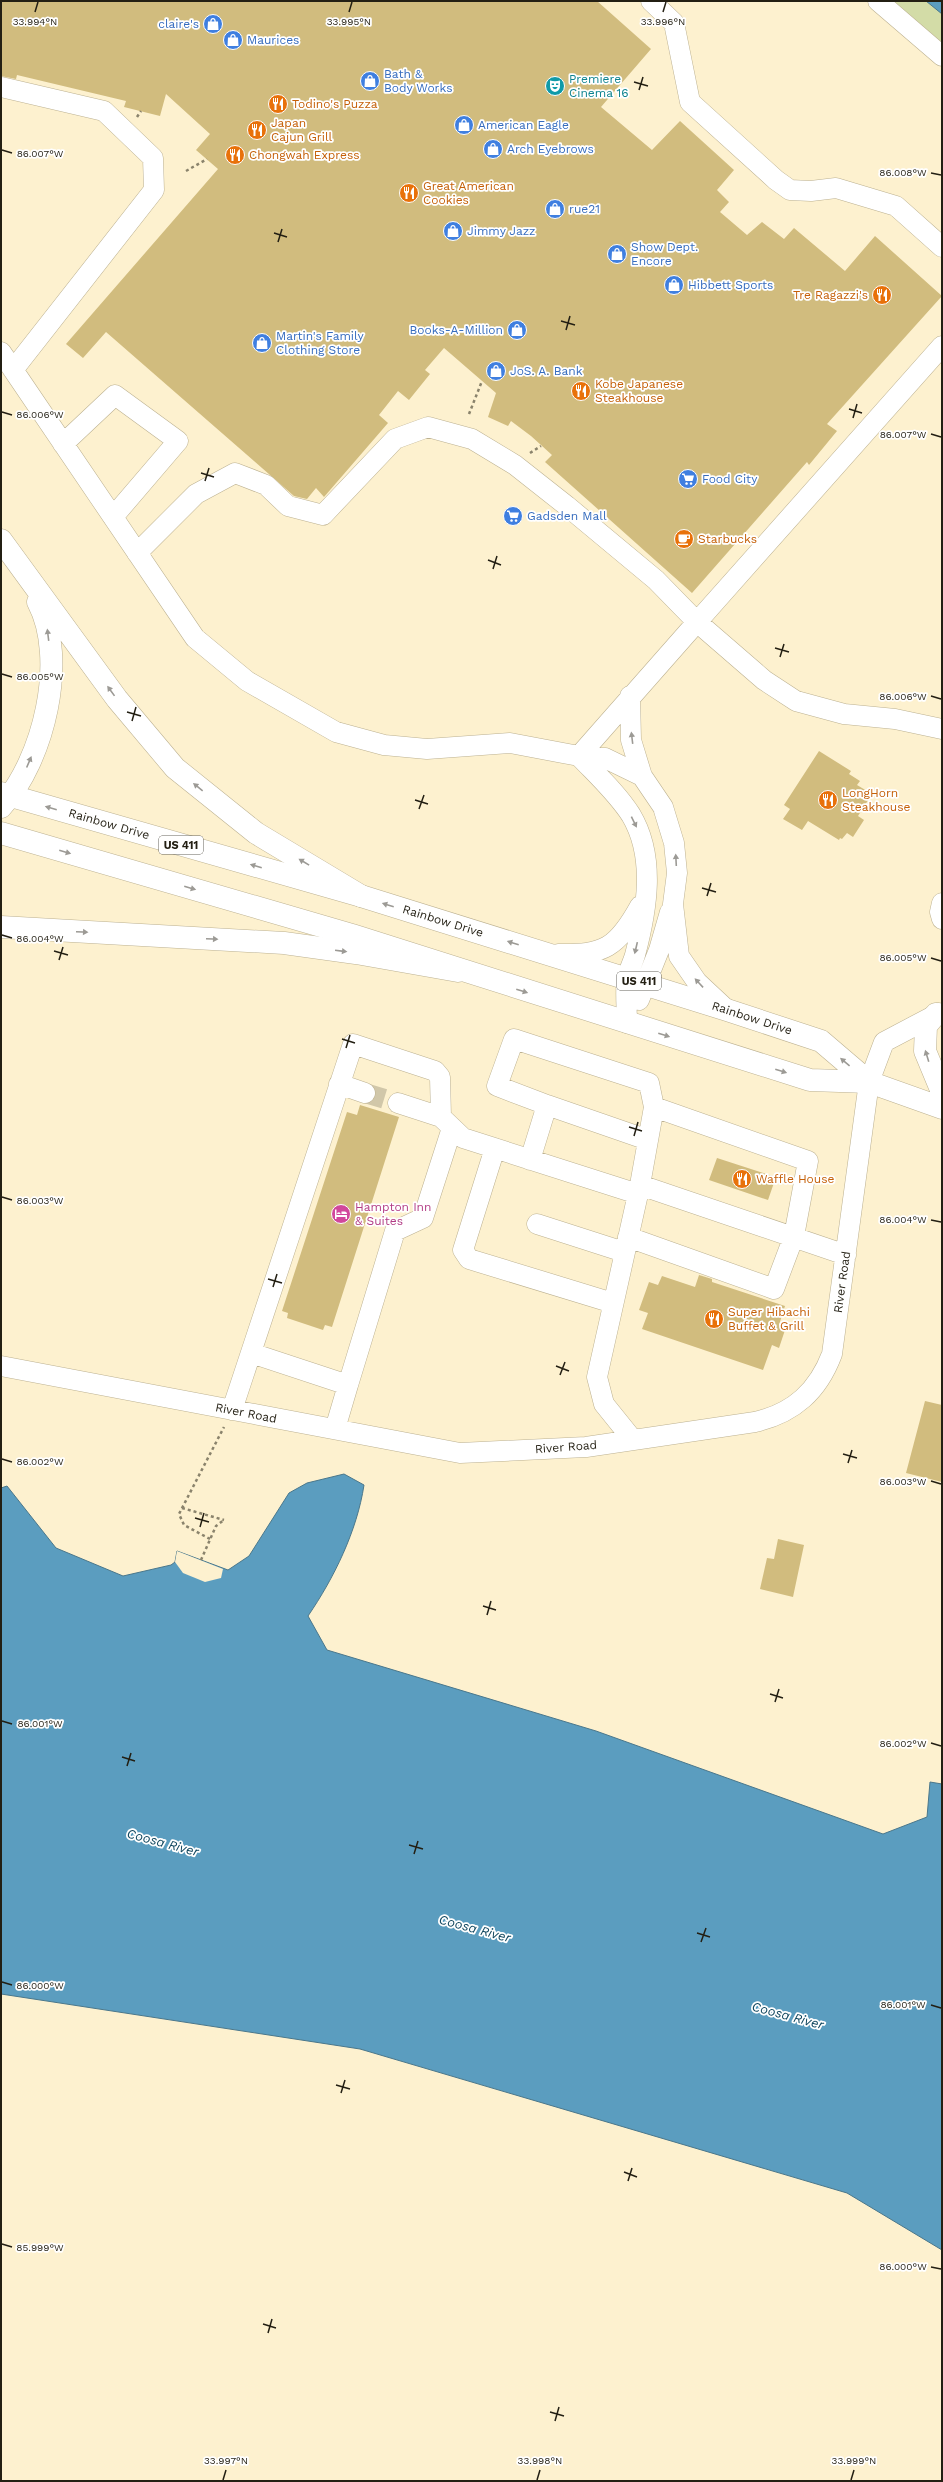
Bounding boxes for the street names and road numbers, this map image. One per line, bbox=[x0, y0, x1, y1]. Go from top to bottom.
street label: Rainbow Drive bbox=[67, 806, 151, 842]
road number: US 411 bbox=[159, 836, 203, 854]
street label: Rainbow Drive bbox=[401, 902, 485, 940]
road number: US 411 bbox=[617, 972, 661, 990]
street label: Rainbow Drive bbox=[710, 998, 794, 1038]
street label: River Road bbox=[831, 1250, 853, 1314]
street label: River Road bbox=[214, 1400, 278, 1426]
street label: River Road bbox=[534, 1438, 598, 1456]

